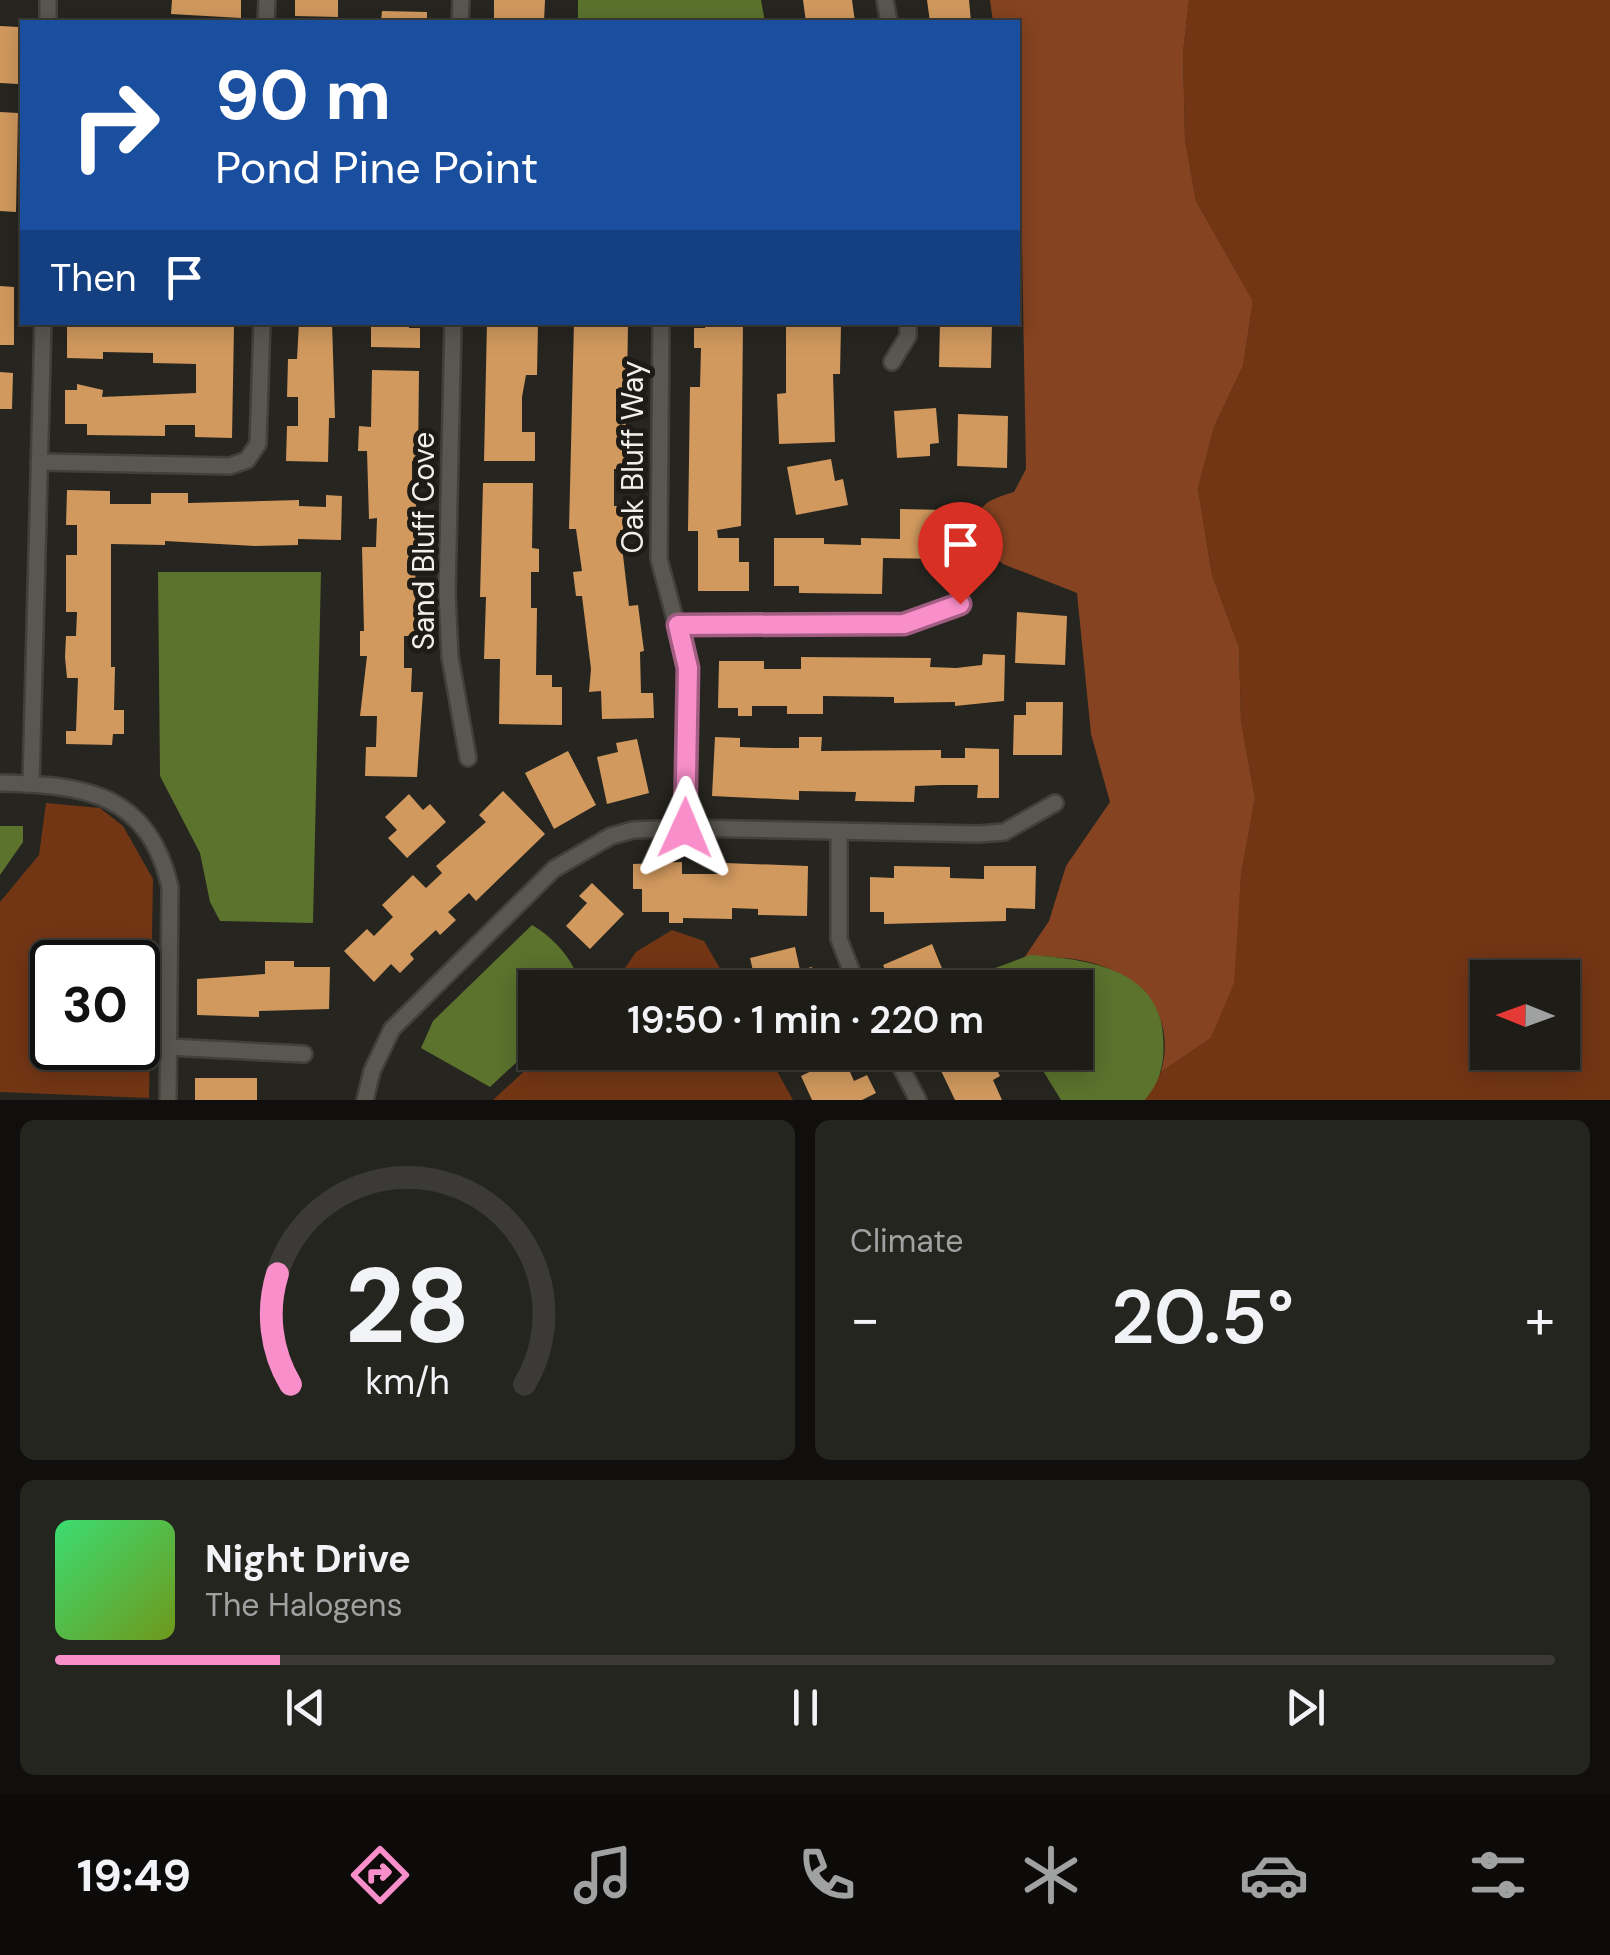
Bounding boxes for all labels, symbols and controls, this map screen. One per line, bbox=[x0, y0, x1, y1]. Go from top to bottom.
text: 90 m bbox=[215, 50, 391, 141]
icon: right bbox=[50, 60, 180, 190]
text: Pond Pine Point bbox=[215, 138, 539, 197]
icon: arrive bbox=[157, 250, 212, 305]
text: Then bbox=[50, 253, 137, 303]
street label: Oak Bluff Way bbox=[613, 360, 652, 554]
street label: Sand Bluff Cove bbox=[404, 432, 443, 650]
pin bbox=[918, 502, 1003, 605]
icon: arrive bbox=[933, 517, 988, 572]
position arrow bbox=[633, 776, 737, 880]
speed limit sign: 30 bbox=[30, 940, 160, 1070]
north arrow bbox=[1470, 960, 1580, 1070]
map controls bbox=[1470, 960, 1580, 1070]
text: 19:50 · 1 min · 220 m bbox=[627, 995, 984, 1045]
text: Climate bbox=[850, 1220, 964, 1262]
text: 28 bbox=[345, 1239, 470, 1374]
text: 20.5° bbox=[1111, 1269, 1294, 1366]
text: − bbox=[850, 1283, 880, 1355]
text: + bbox=[1525, 1283, 1555, 1355]
text: km/h bbox=[365, 1359, 450, 1405]
text: Night Drive bbox=[205, 1534, 411, 1584]
text: The Halogens bbox=[205, 1584, 403, 1626]
icon: previous bbox=[278, 1680, 333, 1735]
icon: pause bbox=[778, 1680, 833, 1735]
icon: next bbox=[1278, 1680, 1333, 1735]
icon: directions bbox=[345, 1840, 415, 1910]
icon: music bbox=[568, 1840, 638, 1910]
icon: phone bbox=[792, 1840, 862, 1910]
icon: climate bbox=[1016, 1840, 1086, 1910]
icon: car bbox=[1239, 1840, 1309, 1910]
icon: filters bbox=[1463, 1840, 1533, 1910]
text: 19:49 bbox=[77, 1846, 191, 1905]

